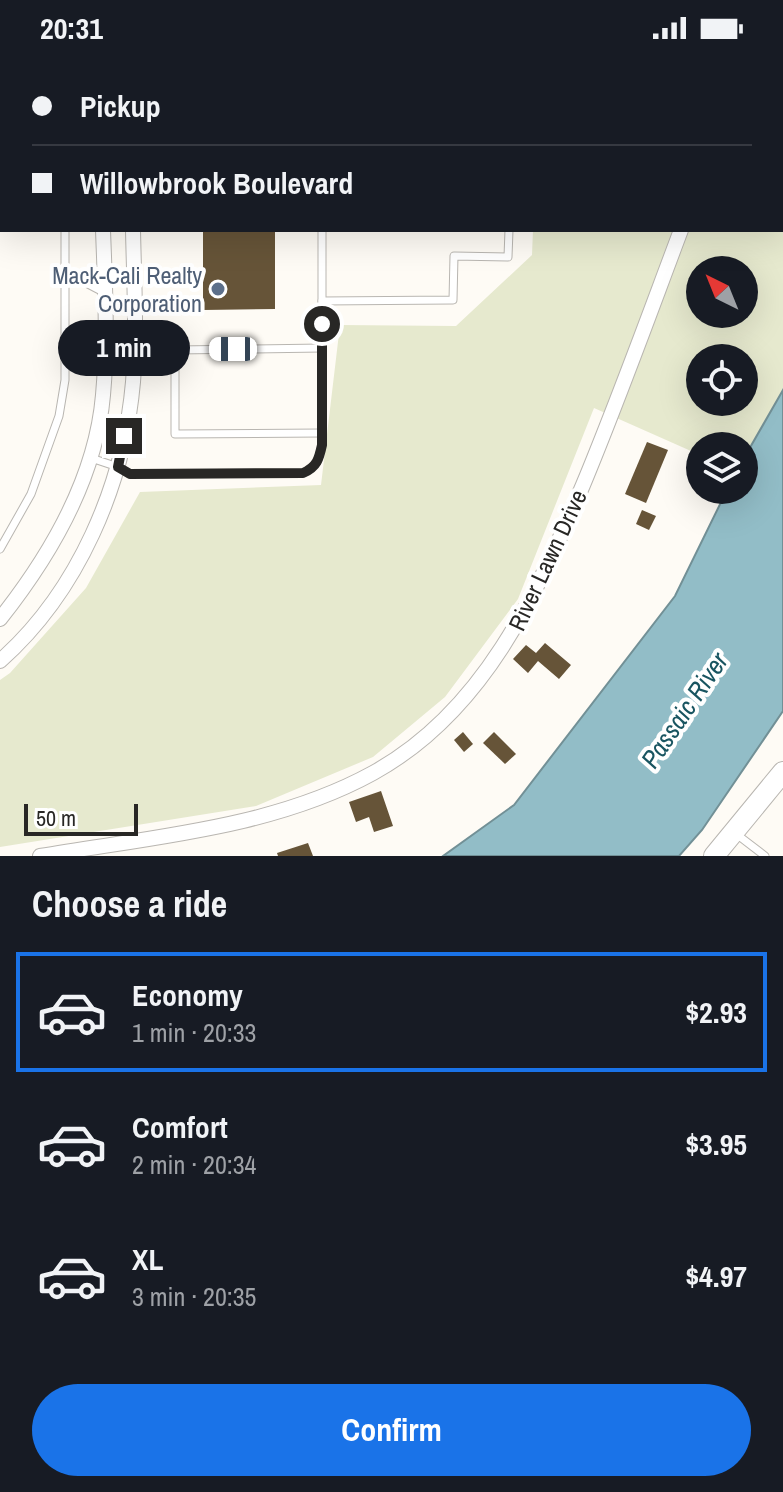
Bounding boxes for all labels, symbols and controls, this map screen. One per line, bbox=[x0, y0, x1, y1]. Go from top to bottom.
text: 20:31 bbox=[40, 8, 103, 48]
text: Pickup bbox=[80, 86, 161, 126]
text: Willowbrook Boulevard bbox=[80, 163, 353, 203]
north arrow bbox=[686, 256, 758, 328]
map controls bbox=[686, 256, 758, 504]
place label: Mack-Cali Realty Corporation bbox=[52, 259, 202, 319]
marker: Mack-Cali Realty Corporation bbox=[209, 280, 227, 298]
route start bbox=[304, 306, 340, 342]
callout: 1 min bbox=[58, 320, 190, 376]
text: 1 min bbox=[96, 330, 152, 365]
car bbox=[209, 337, 257, 361]
button: locate bbox=[686, 344, 758, 416]
route end bbox=[106, 418, 142, 454]
button: layers bbox=[686, 432, 758, 504]
street label: River Lawn Drive bbox=[500, 484, 594, 636]
water label: Passaic River bbox=[632, 644, 736, 775]
scale bar bbox=[24, 800, 138, 836]
text: 50 m bbox=[36, 803, 76, 833]
text: Choose a ride bbox=[32, 880, 227, 928]
text: Economy bbox=[132, 975, 243, 1015]
icon: car bbox=[36, 976, 108, 1048]
text: $2.93 bbox=[685, 992, 747, 1032]
text: 1 min · 20:33 bbox=[132, 1015, 256, 1050]
text: Comfort bbox=[132, 1107, 228, 1147]
icon: car bbox=[36, 1108, 108, 1180]
text: $3.95 bbox=[685, 1124, 747, 1164]
text: 2 min · 20:34 bbox=[132, 1147, 256, 1182]
text: XL bbox=[132, 1239, 163, 1279]
icon: car bbox=[36, 1240, 108, 1312]
text: $4.97 bbox=[685, 1256, 747, 1296]
text: 3 min · 20:35 bbox=[132, 1279, 256, 1314]
button: Confirm bbox=[32, 1384, 751, 1476]

